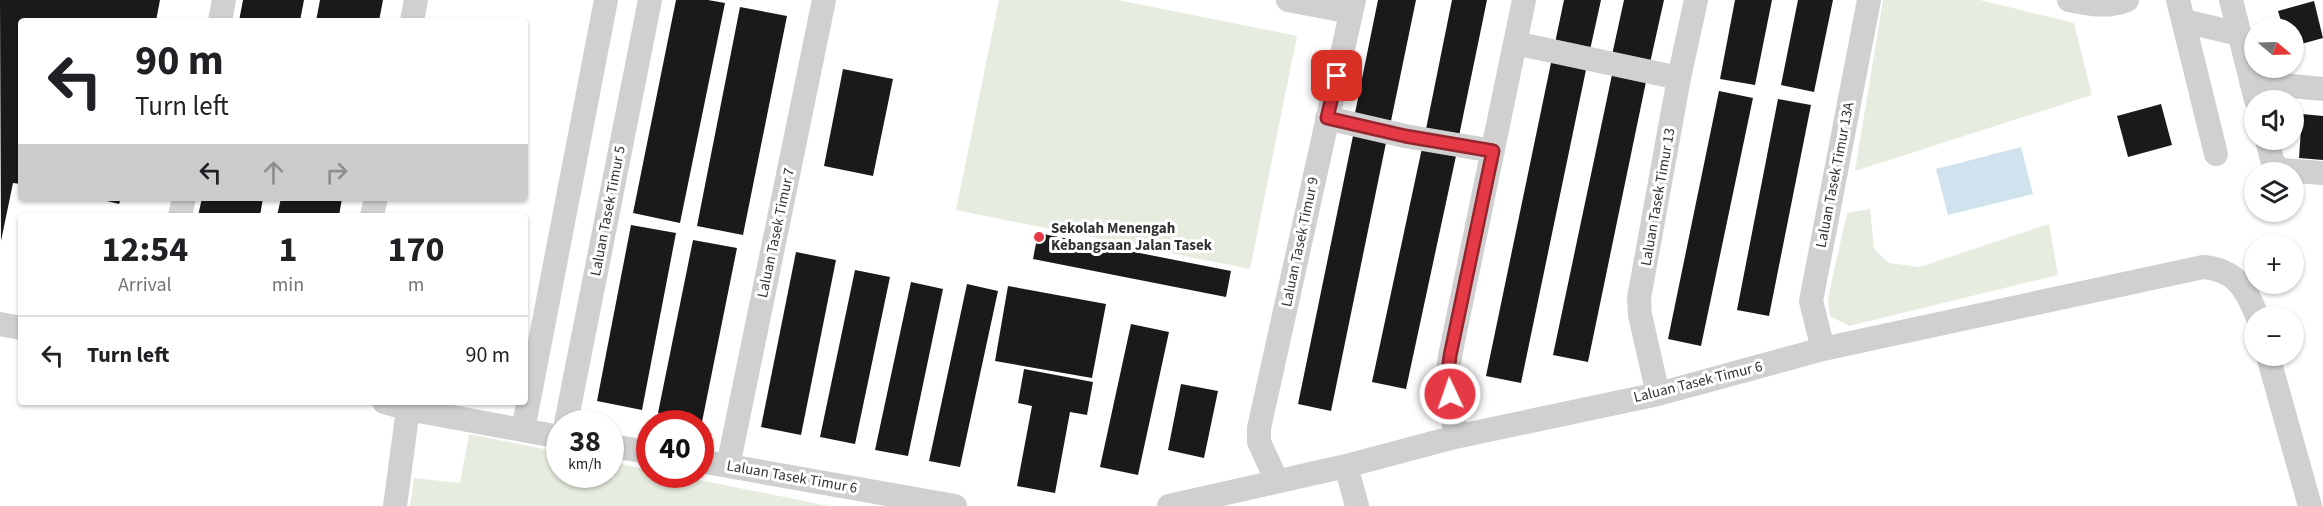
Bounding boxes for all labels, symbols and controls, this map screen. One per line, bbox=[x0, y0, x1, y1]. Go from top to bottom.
north arrow bbox=[2244, 18, 2304, 78]
map controls bbox=[2244, 18, 2304, 366]
text: 90 m bbox=[135, 31, 224, 91]
icon: left bbox=[36, 42, 114, 120]
pin bbox=[1311, 50, 1362, 101]
icon: arrive bbox=[1320, 59, 1353, 92]
text: Turn left bbox=[135, 87, 229, 126]
button: sound bbox=[2244, 90, 2304, 150]
street label: Laluan Tasek Timur 13A bbox=[1811, 100, 1860, 250]
street label: Laluan Tasek Timur 13 bbox=[1636, 126, 1680, 268]
street label: Laluan Tasek Timur 5 bbox=[585, 144, 631, 278]
icon: left bbox=[194, 156, 227, 189]
icon: ahead bbox=[257, 156, 290, 189]
icon: right bbox=[320, 156, 353, 189]
button: layers bbox=[2244, 162, 2304, 222]
street label: Laluan Tasek Timur 7 bbox=[752, 166, 800, 300]
street label: Laluan Tasek Timur 9 bbox=[1276, 175, 1324, 309]
place label: Sekolah Menengah Kebangsaan Jalan Tasek bbox=[1051, 218, 1213, 256]
text: 12:54 bbox=[101, 224, 188, 275]
text: 1 bbox=[278, 224, 297, 275]
text: 170 bbox=[388, 224, 445, 275]
marker: Sekolah Menengah Kebangsaan Jalan Tasek bbox=[1032, 230, 1046, 244]
button: + bbox=[2244, 234, 2304, 294]
text: Arrival bbox=[118, 271, 172, 299]
text: min bbox=[272, 271, 304, 299]
text: m bbox=[408, 271, 424, 299]
button: − bbox=[2244, 306, 2304, 366]
icon: left bbox=[36, 339, 69, 372]
text: Turn left bbox=[87, 339, 169, 371]
text: 90 m bbox=[465, 339, 510, 371]
street label: Laluan Tasek Timur 6 bbox=[1631, 356, 1765, 408]
position arrow bbox=[1418, 362, 1482, 426]
speed limit sign: 40 bbox=[636, 410, 714, 488]
text: 38 bbox=[569, 420, 601, 463]
text: km/h bbox=[568, 454, 602, 475]
street label: Laluan Tasek Timur 6 bbox=[725, 455, 859, 499]

